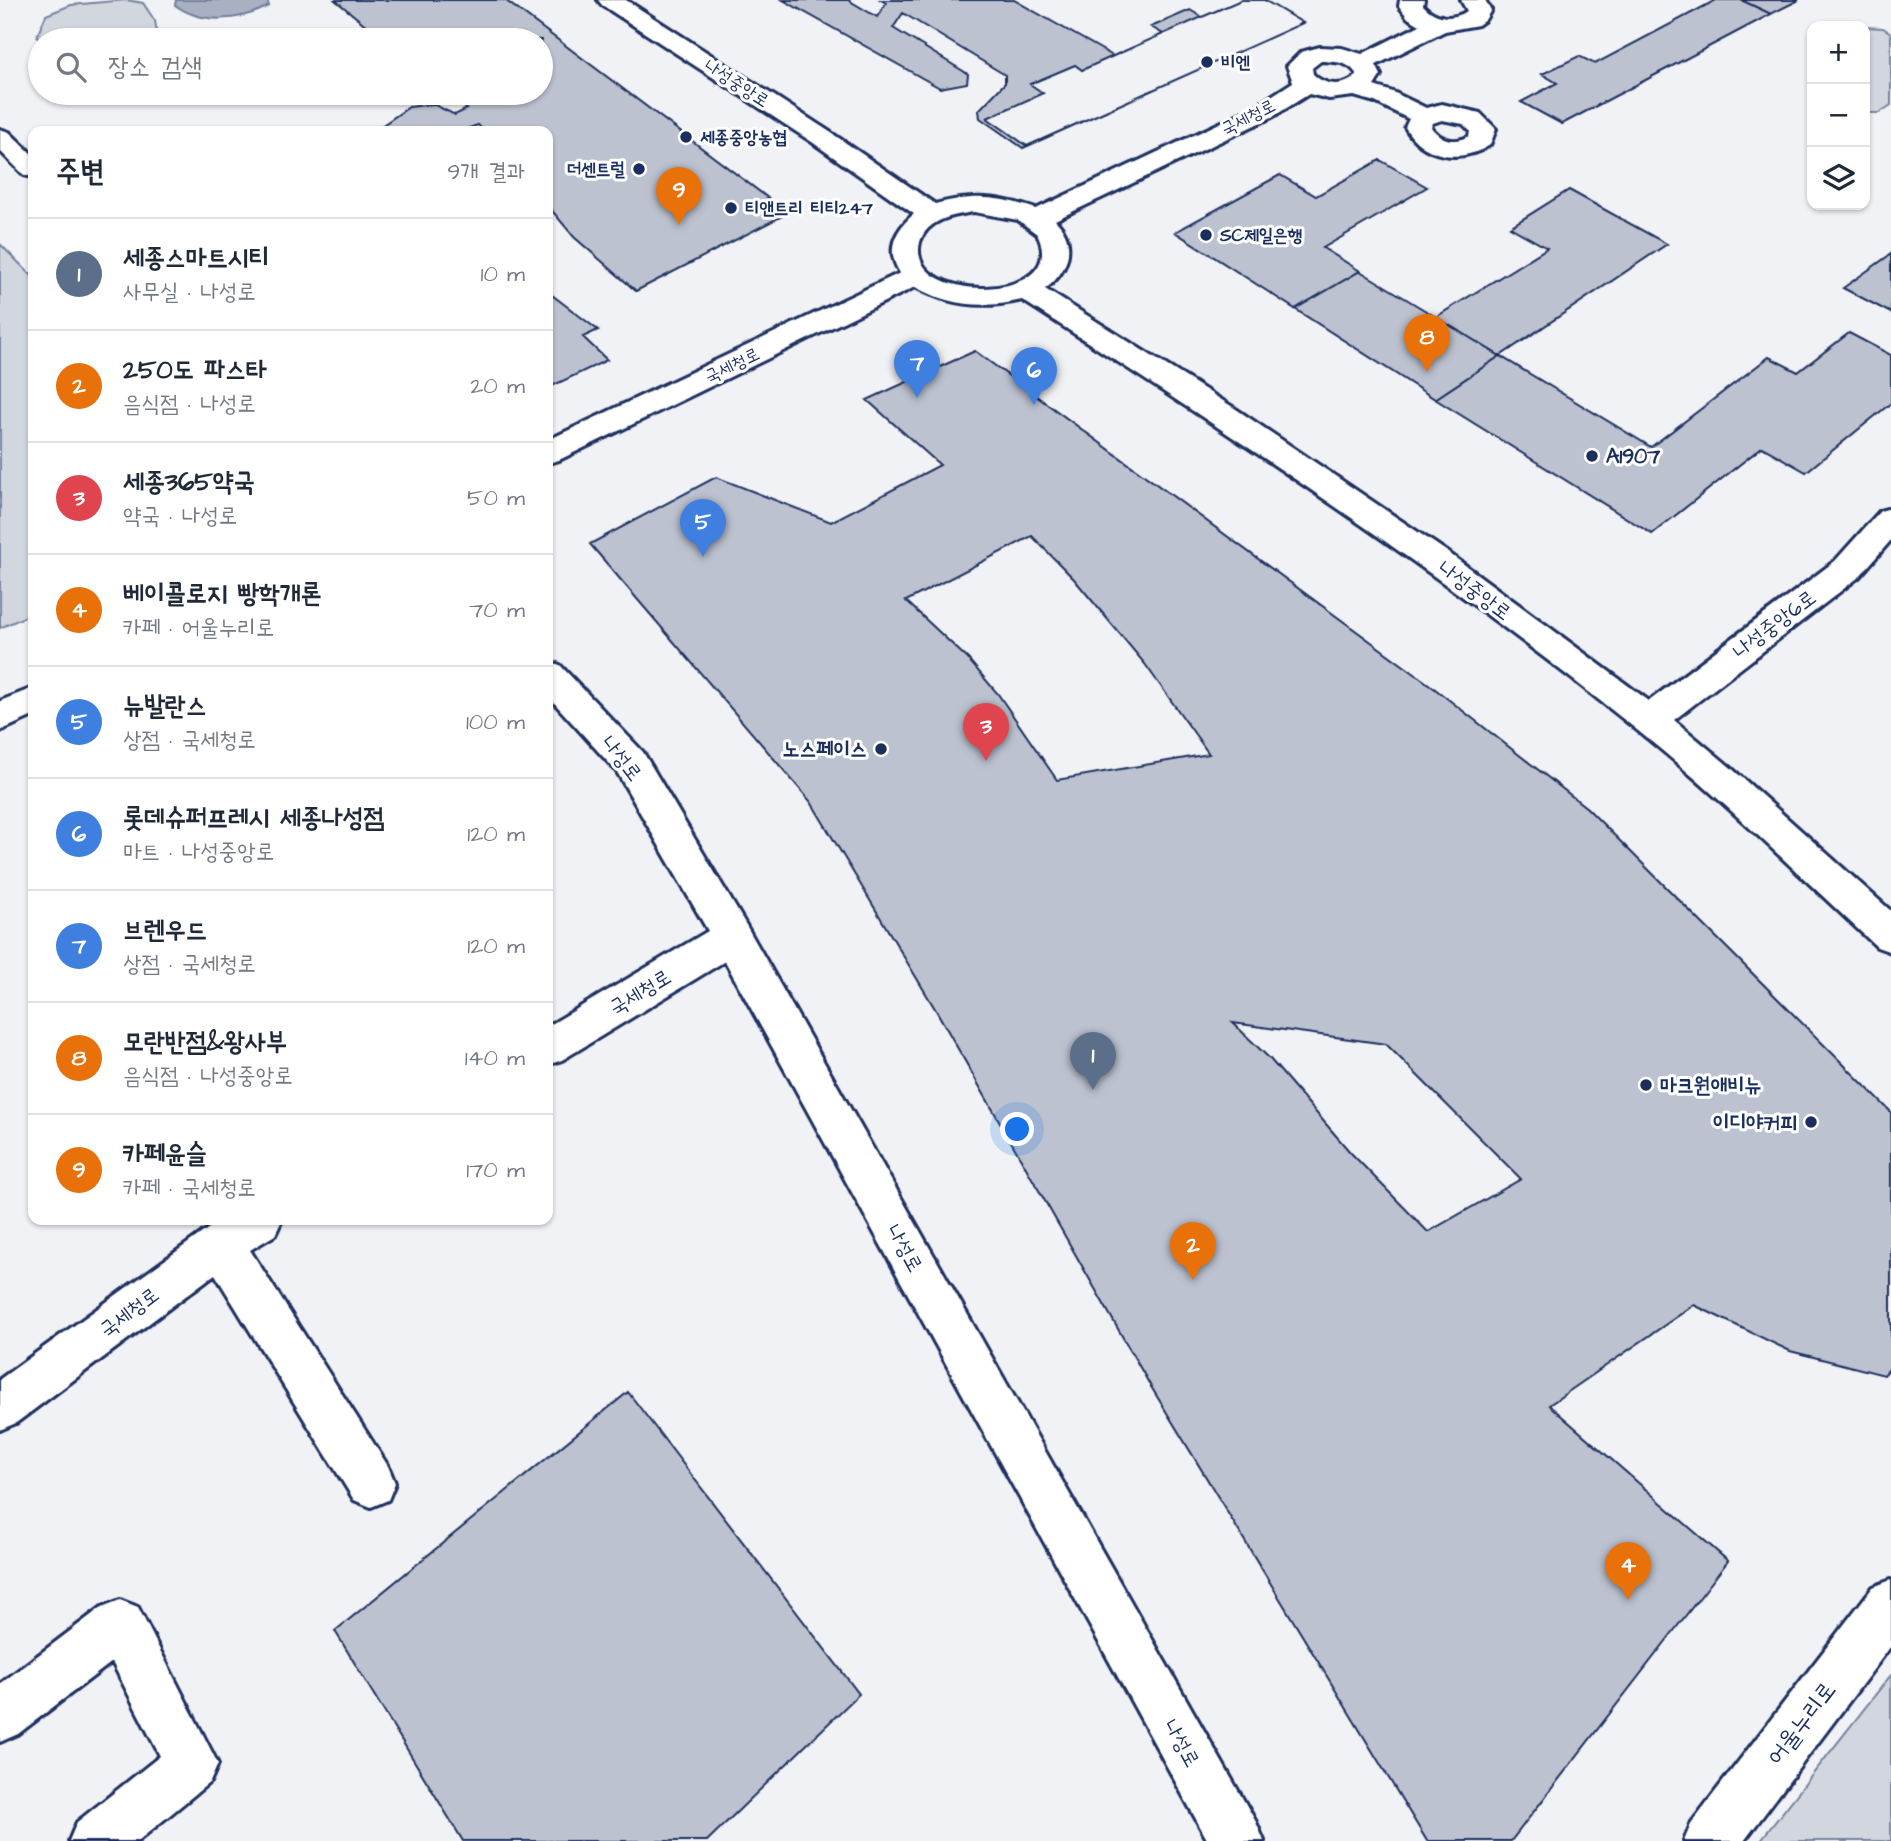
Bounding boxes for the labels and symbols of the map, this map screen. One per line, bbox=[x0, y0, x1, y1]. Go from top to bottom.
place label: 비엔 bbox=[1221, 50, 1250, 75]
street label: 나성중앙로 bbox=[700, 53, 774, 114]
marker: 비엔 bbox=[1199, 54, 1215, 70]
street label: 국세청로 bbox=[1217, 93, 1280, 142]
place label: 세종중앙농협 bbox=[700, 125, 787, 150]
marker: 세종중앙농협 bbox=[678, 129, 694, 145]
place label: 더센트럴 bbox=[567, 157, 626, 182]
marker: 더센트럴 bbox=[631, 161, 647, 177]
pin: 9 bbox=[656, 167, 702, 225]
place label: 티앤트리 티티247 bbox=[745, 196, 874, 221]
marker: 티앤트리 티티247 bbox=[723, 200, 739, 216]
place label: SC제일은행 bbox=[1219, 223, 1302, 248]
marker: SC제일은행 bbox=[1198, 227, 1214, 243]
pin: 8 bbox=[1404, 314, 1450, 372]
pin: 7 bbox=[894, 340, 940, 398]
street label: 국세청로 bbox=[701, 342, 764, 389]
pin: 6 bbox=[1011, 347, 1057, 405]
place label: A1907 bbox=[1606, 442, 1660, 471]
marker: A1907 bbox=[1584, 448, 1600, 464]
pin: 5 bbox=[680, 499, 726, 557]
street label: 나성중앙로 bbox=[1432, 553, 1517, 627]
street label: 나성중앙6로 bbox=[1727, 583, 1822, 665]
pin: 3 bbox=[963, 703, 1009, 761]
street label: 나성로 bbox=[595, 729, 649, 787]
place label: 노스페이스 bbox=[783, 735, 867, 764]
marker: 노스페이스 bbox=[873, 741, 889, 757]
street label: 국세청로 bbox=[604, 963, 677, 1022]
pin: 1 bbox=[1070, 1032, 1116, 1090]
place label: 마크원애비뉴 bbox=[1660, 1071, 1761, 1100]
marker: 마크원애비뉴 bbox=[1638, 1077, 1654, 1093]
place label: 이디야커피 bbox=[1713, 1108, 1797, 1137]
your location bbox=[1000, 1112, 1034, 1146]
marker: 이디야커피 bbox=[1803, 1114, 1819, 1130]
street label: 나성로 bbox=[880, 1219, 930, 1277]
pin: 2 bbox=[1170, 1222, 1216, 1280]
street label: 국세청로 bbox=[94, 1280, 165, 1344]
pin: 4 bbox=[1605, 1542, 1651, 1600]
street label: 어울누리로 bbox=[1759, 1675, 1844, 1772]
street label: 나성로 bbox=[1157, 1714, 1207, 1772]

